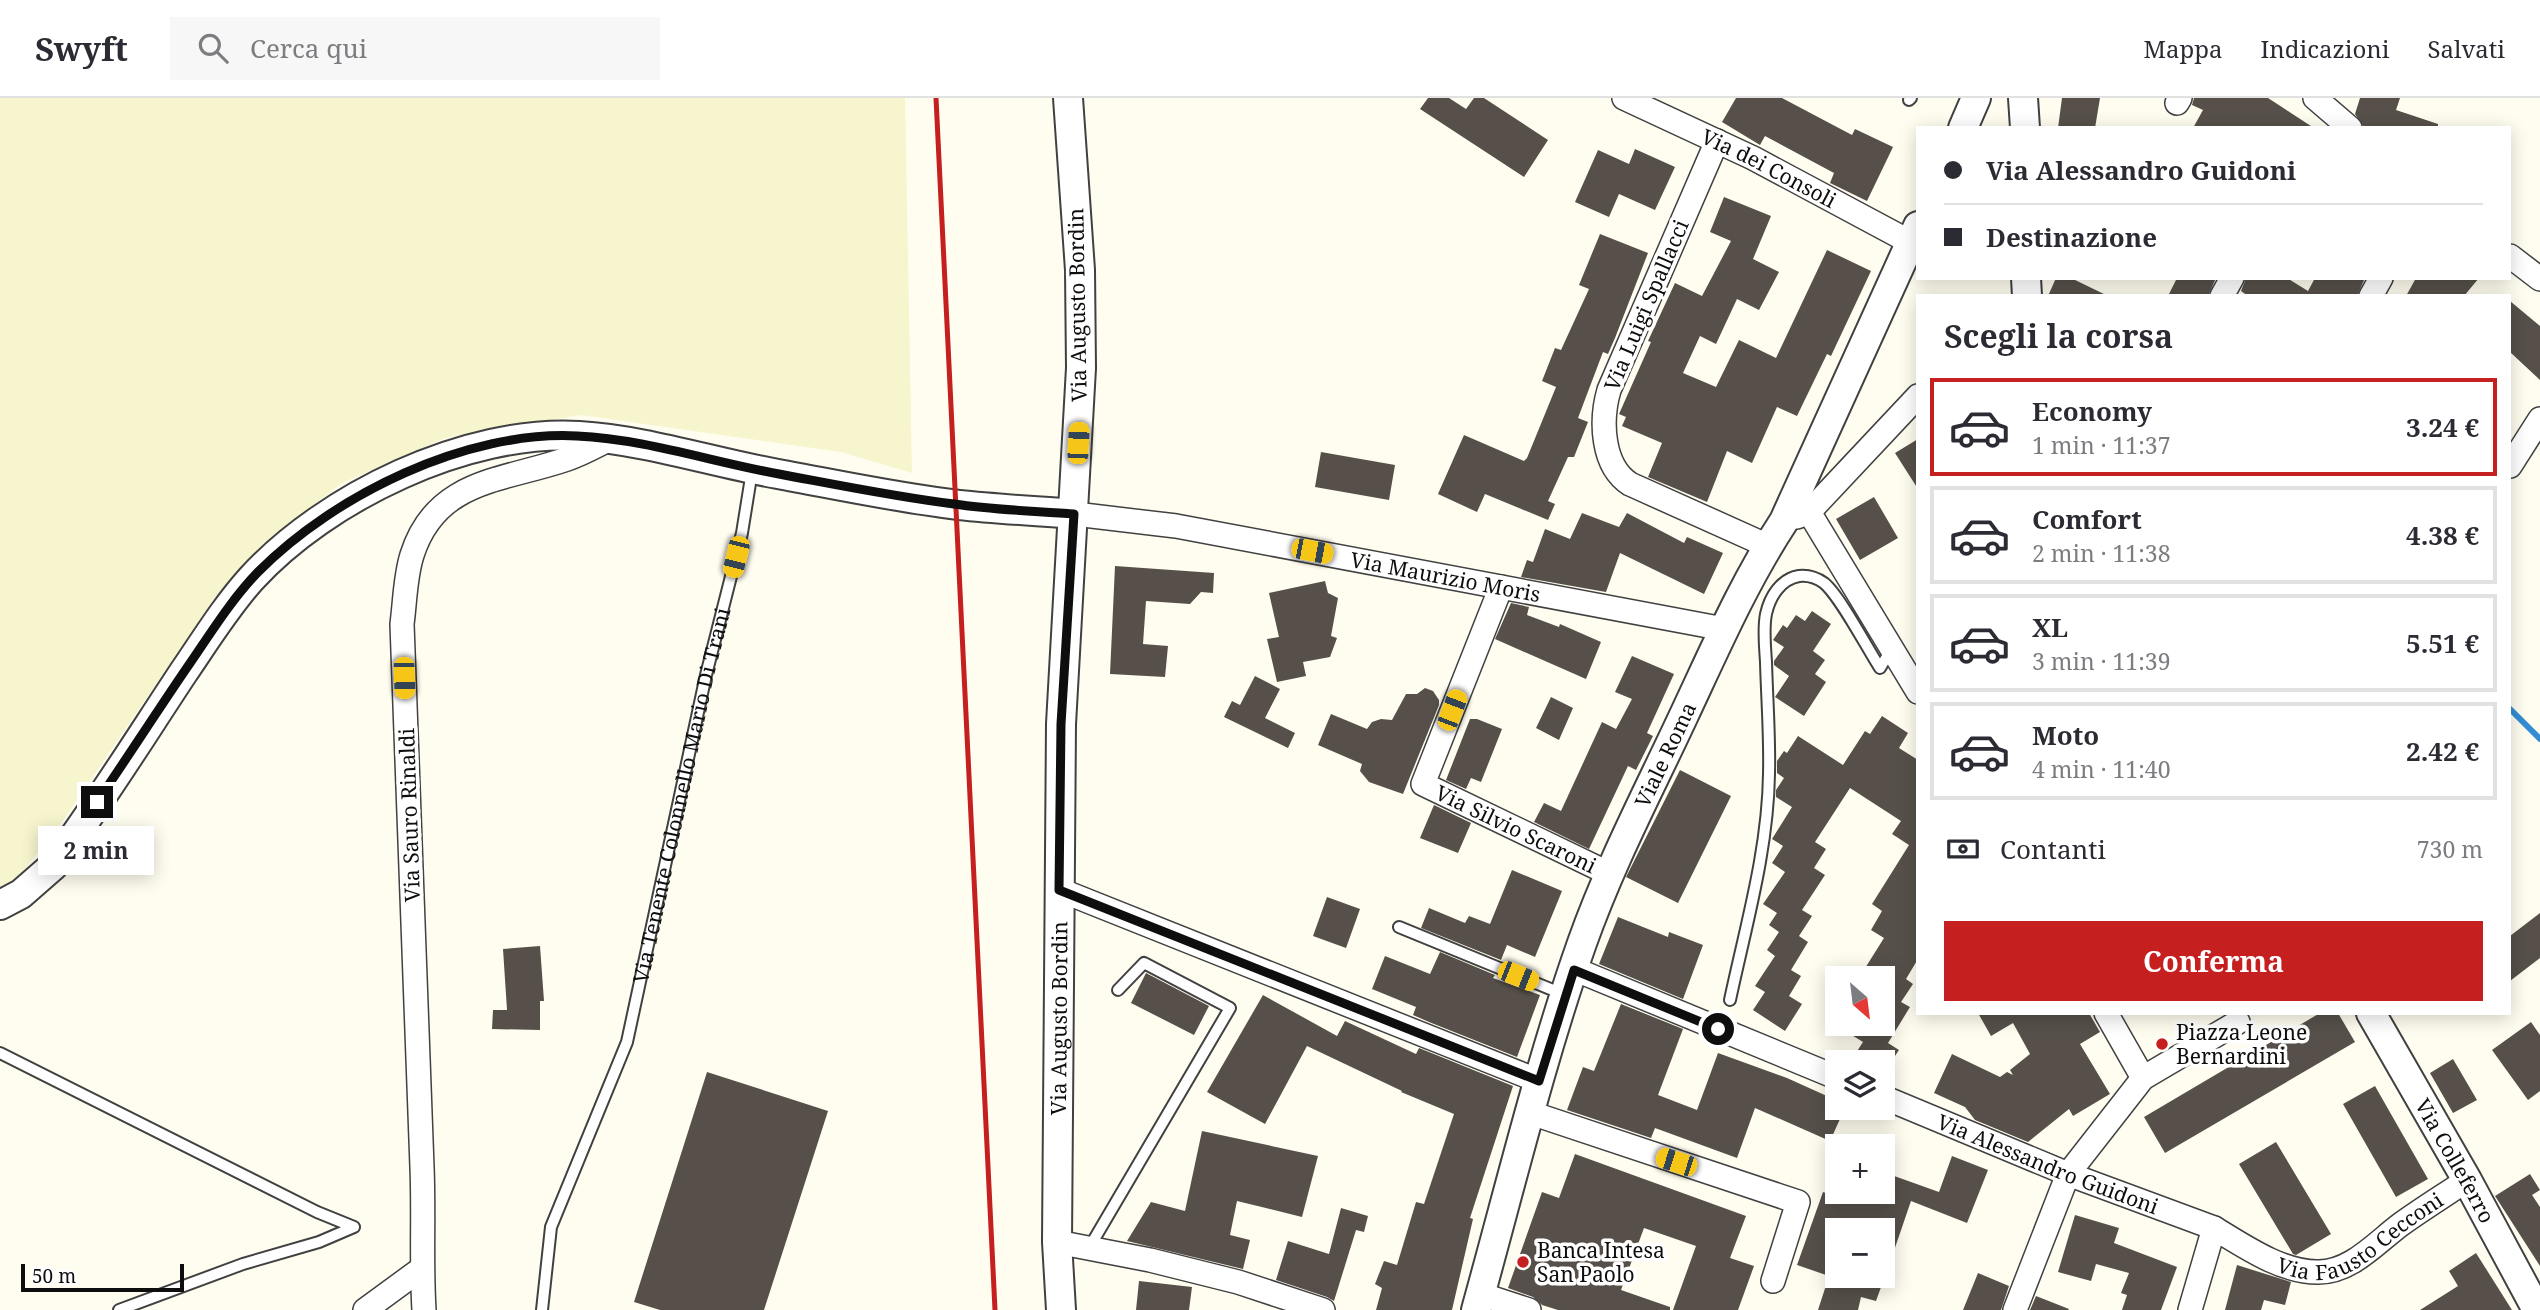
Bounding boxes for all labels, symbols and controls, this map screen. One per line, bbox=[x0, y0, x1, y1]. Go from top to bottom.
search box bbox=[170, 17, 660, 80]
text: Swyft bbox=[35, 26, 128, 71]
icon: search bbox=[194, 29, 232, 67]
text: Cerca qui bbox=[250, 30, 367, 66]
text: Mappa bbox=[2143, 32, 2222, 65]
text: Indicazioni bbox=[2260, 32, 2389, 65]
text: Salvati bbox=[2427, 32, 2505, 65]
street label: Via dei Consoli bbox=[1697, 122, 1842, 214]
text: Via Alessandro Guidoni bbox=[1986, 152, 2296, 188]
street label: Via Augusto Bordin bbox=[1061, 208, 1093, 402]
street label: Via Luigi Spallacci bbox=[1597, 215, 1695, 395]
text: Destinazione bbox=[1986, 219, 2157, 255]
text: Scegli la corsa bbox=[1944, 314, 2173, 357]
text: Economy bbox=[2032, 393, 2152, 429]
icon: car bbox=[1948, 396, 2011, 459]
text: 3.24 € bbox=[2406, 409, 2479, 445]
car bbox=[1067, 421, 1090, 465]
text: 1 min · 11:37 bbox=[2032, 429, 2170, 461]
text: Comfort bbox=[2032, 501, 2142, 537]
icon: car bbox=[1948, 504, 2011, 567]
text: 4.38 € bbox=[2406, 517, 2479, 553]
car bbox=[721, 534, 752, 580]
car bbox=[1290, 537, 1335, 565]
text: 2 min · 11:38 bbox=[2032, 537, 2170, 569]
street label: Via Maurizio Moris bbox=[1348, 545, 1543, 608]
street label: Via Tenente Colonnello Mario Di Trani bbox=[626, 604, 737, 986]
text: XL bbox=[2032, 609, 2068, 645]
icon: car bbox=[1948, 612, 2011, 675]
text: 5.51 € bbox=[2406, 625, 2479, 661]
text: 3 min · 11:39 bbox=[2032, 645, 2170, 677]
car bbox=[393, 657, 416, 699]
car bbox=[1435, 687, 1470, 733]
street label: Viale Roma bbox=[1628, 697, 1702, 812]
text: Moto bbox=[2032, 717, 2099, 753]
icon: car bbox=[1948, 720, 2011, 783]
street label: Via Sauro Rinaldi bbox=[392, 727, 426, 903]
text: 2.42 € bbox=[2406, 733, 2479, 769]
text: 4 min · 11:40 bbox=[2032, 753, 2170, 785]
street label: Via Silvio Scaroni bbox=[1431, 778, 1601, 879]
route end bbox=[81, 786, 113, 818]
callout: 2 min bbox=[39, 826, 155, 876]
icon: cash bbox=[1944, 830, 1982, 868]
text: Contanti bbox=[2000, 831, 2106, 867]
text: 730 m bbox=[2417, 833, 2483, 865]
text: 2 min bbox=[63, 834, 129, 866]
street label: Via Augusto Bordin bbox=[1044, 921, 1073, 1115]
button: Conferma bbox=[1944, 921, 2483, 1001]
car bbox=[1495, 958, 1542, 994]
north arrow bbox=[1825, 966, 1895, 1036]
map controls bbox=[1825, 966, 1895, 1288]
route start bbox=[1702, 1013, 1734, 1045]
place label: Piazza Leone Bernardini bbox=[2176, 1018, 2307, 1070]
marker: Piazza Leone Bernardini bbox=[2154, 1036, 2170, 1052]
button: layers bbox=[1825, 1050, 1895, 1120]
street label: Via Colleferro bbox=[2409, 1093, 2501, 1228]
street label: Via Alessandro Guidoni bbox=[1933, 1107, 2163, 1220]
button: + bbox=[1825, 1134, 1895, 1204]
car bbox=[1653, 1146, 1700, 1178]
street label: Via Fausto Cecconi bbox=[2273, 1186, 2448, 1286]
button: − bbox=[1825, 1218, 1895, 1288]
place label: Banca Intesa San Paolo bbox=[1537, 1236, 1665, 1288]
marker: Banca Intesa San Paolo bbox=[1515, 1254, 1531, 1270]
scale bar bbox=[21, 1261, 184, 1293]
text: 50 m bbox=[32, 1263, 76, 1289]

